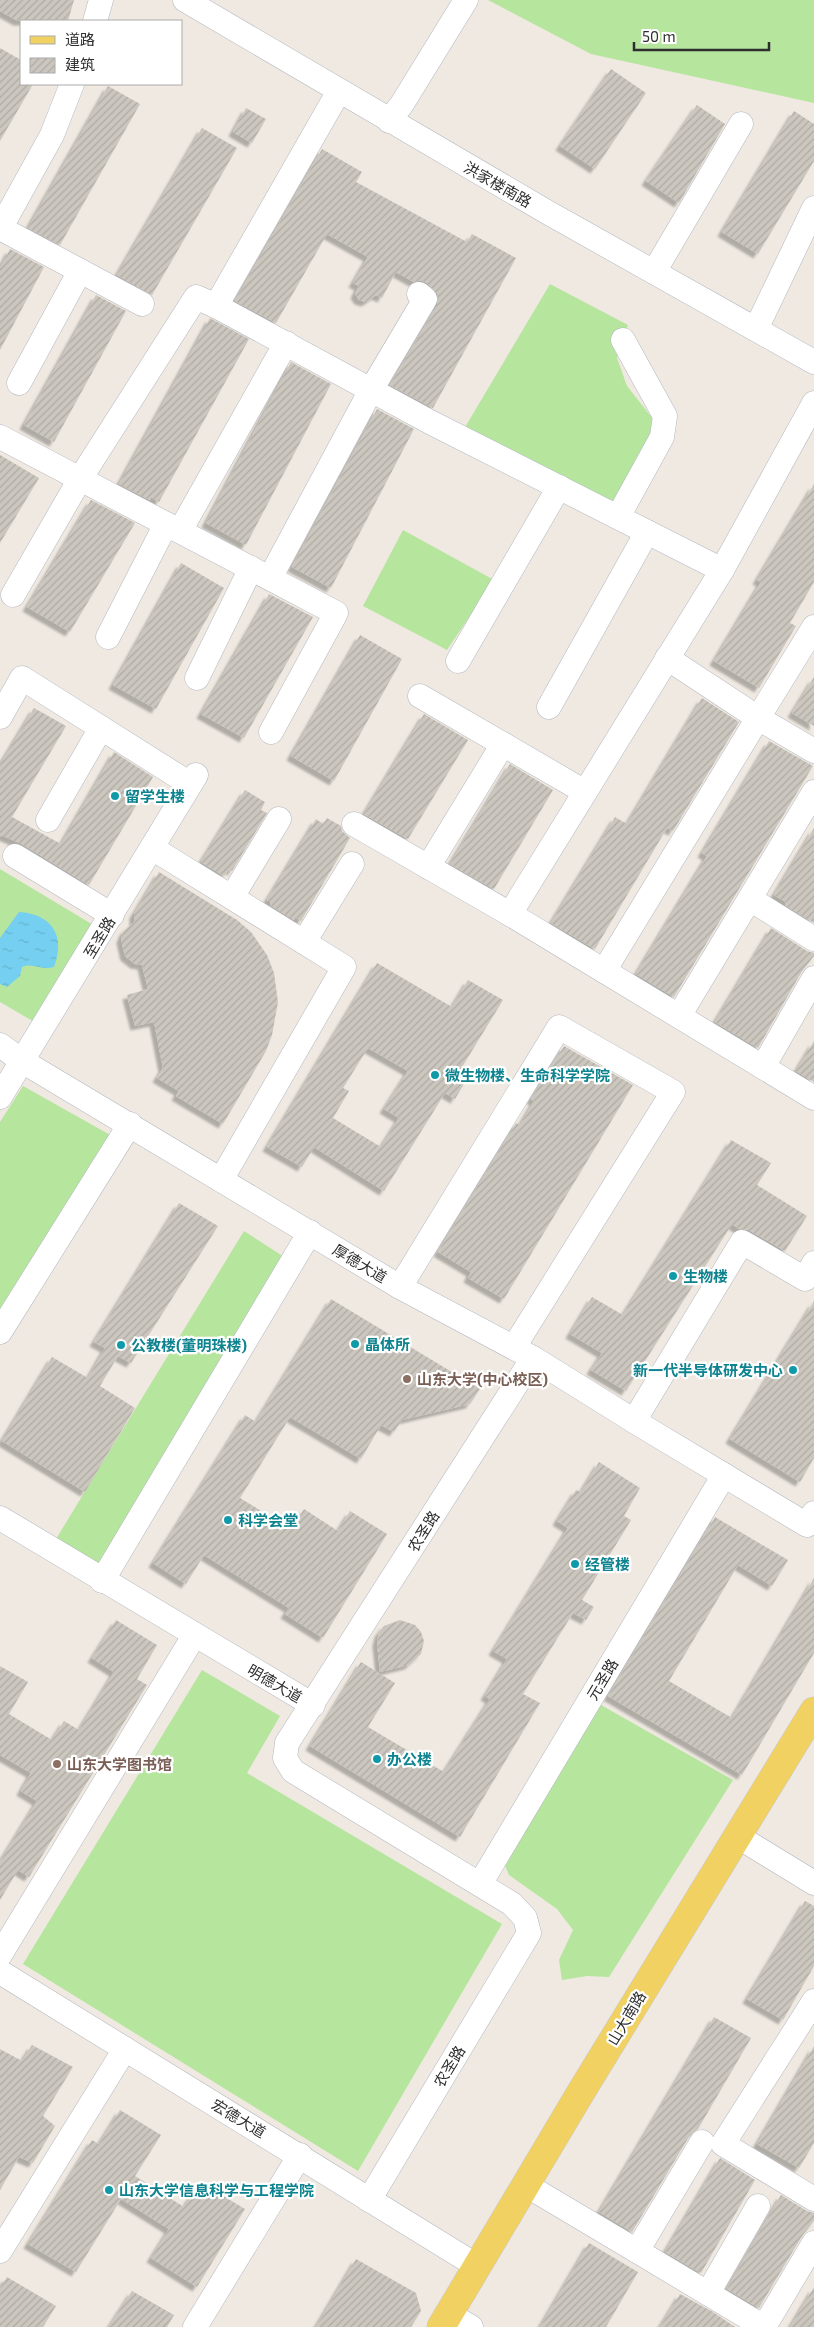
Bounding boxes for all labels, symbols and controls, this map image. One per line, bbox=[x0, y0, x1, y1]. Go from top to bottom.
legend bbox=[20, 20, 182, 85]
scale bar bbox=[634, 20, 769, 52]
text: 50 m bbox=[642, 27, 676, 45]
text: 道路 bbox=[65, 30, 95, 48]
text: 建筑 bbox=[65, 55, 95, 73]
street label: 洪家楼南路 bbox=[461, 157, 535, 211]
place label: 留学生楼 bbox=[125, 787, 185, 805]
marker: 留学生楼 bbox=[109, 790, 121, 802]
street label: 至圣路 bbox=[80, 913, 118, 961]
place label: 微生物楼、生命科学学院 bbox=[445, 1066, 610, 1084]
marker: 微生物楼、生命科学学院 bbox=[429, 1069, 441, 1081]
street label: 厚德大道 bbox=[330, 1240, 390, 1286]
place label: 生物楼 bbox=[683, 1267, 728, 1285]
marker: 生物楼 bbox=[667, 1270, 679, 1282]
place label: 晶体所 bbox=[365, 1335, 410, 1353]
place label: 公教楼(董明珠楼) bbox=[131, 1336, 247, 1354]
marker: 晶体所 bbox=[349, 1338, 361, 1350]
marker: 公教楼(董明珠楼) bbox=[115, 1339, 127, 1351]
place label: 新一代半导体研发中心 bbox=[633, 1361, 783, 1379]
marker: 新一代半导体研发中心 bbox=[787, 1364, 799, 1376]
place label: 山东大学(中心校区) bbox=[417, 1370, 548, 1388]
marker: 山东大学(中心校区) bbox=[401, 1373, 413, 1385]
street label: 农圣路 bbox=[403, 1507, 443, 1555]
place label: 科学会堂 bbox=[238, 1511, 298, 1529]
marker: 科学会堂 bbox=[222, 1514, 234, 1526]
place label: 经管楼 bbox=[585, 1555, 630, 1573]
marker: 经管楼 bbox=[569, 1558, 581, 1570]
street label: 元圣路 bbox=[583, 1655, 621, 1703]
street label: 明德大道 bbox=[245, 1660, 305, 1706]
place label: 办公楼 bbox=[387, 1750, 432, 1768]
marker: 办公楼 bbox=[371, 1753, 383, 1765]
place label: 山东大学图书馆 bbox=[67, 1755, 172, 1773]
marker: 山东大学图书馆 bbox=[51, 1758, 63, 1770]
street label: 山大南路 bbox=[603, 1988, 649, 2048]
street label: 农圣路 bbox=[430, 2042, 468, 2090]
street label: 宏德大道 bbox=[209, 2095, 269, 2141]
place label: 山东大学信息科学与工程学院 bbox=[119, 2181, 314, 2199]
marker: 山东大学信息科学与工程学院 bbox=[103, 2184, 115, 2196]

